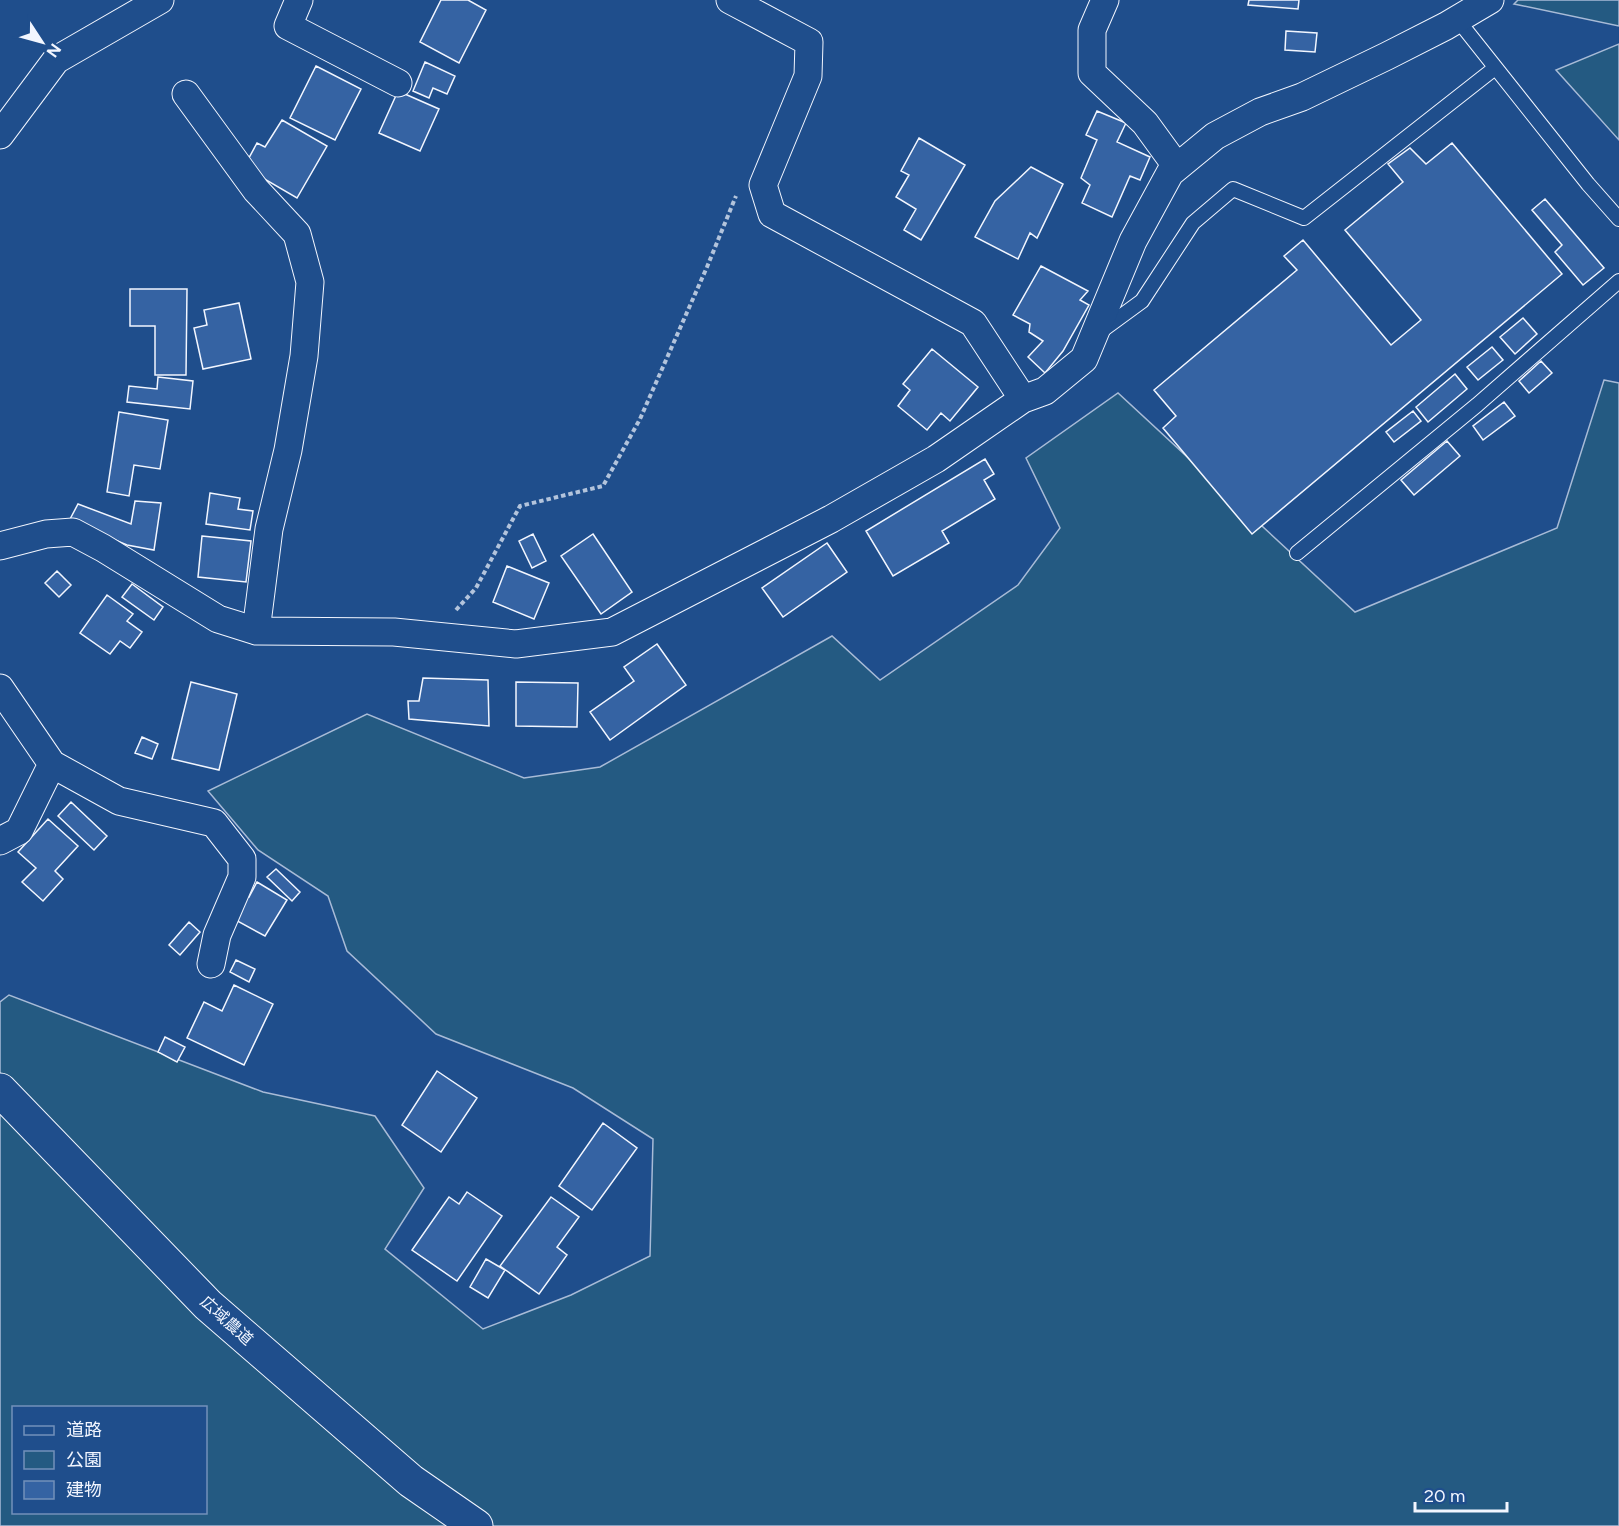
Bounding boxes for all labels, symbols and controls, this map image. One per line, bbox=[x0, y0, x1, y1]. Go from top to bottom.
north arrow bbox=[12, 12, 72, 72]
text: N bbox=[42, 40, 65, 61]
street label: 広域農道 bbox=[197, 1292, 257, 1349]
legend bbox=[12, 1406, 207, 1514]
text: 道路 bbox=[66, 1419, 102, 1441]
text: 公園 bbox=[66, 1449, 102, 1471]
scale bar bbox=[1415, 1475, 1506, 1513]
text: 建物 bbox=[66, 1479, 102, 1501]
text: 20 m bbox=[1424, 1485, 1465, 1507]

